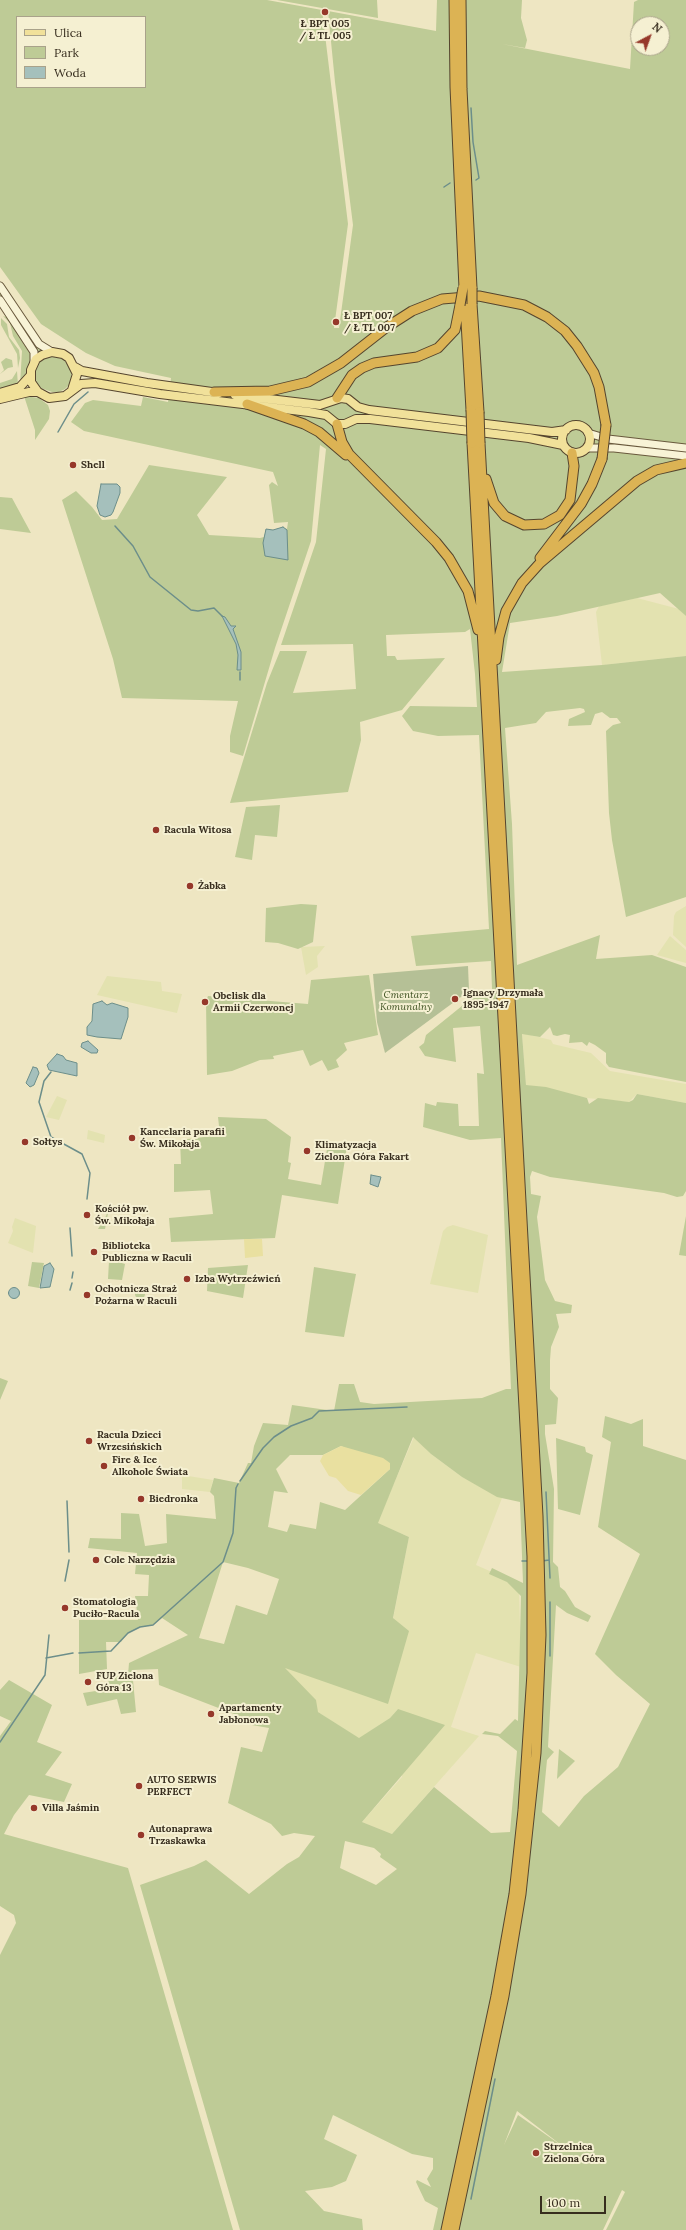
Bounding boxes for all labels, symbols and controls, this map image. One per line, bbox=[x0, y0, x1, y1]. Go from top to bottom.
marker: Ł BPT 005 / Ł TL 005 bbox=[320, 7, 330, 17]
legend bbox=[16, 16, 146, 88]
north arrow bbox=[630, 16, 670, 56]
place label: Ł BPT 005 / Ł TL 005 bbox=[299, 18, 351, 42]
text: N bbox=[649, 20, 665, 36]
text: Ulica bbox=[54, 25, 82, 40]
text: Park bbox=[54, 45, 79, 60]
text: Woda bbox=[54, 65, 86, 80]
place label: Ł BPT 007 / Ł TL 007 bbox=[344, 310, 395, 334]
marker: Ł BPT 007 / Ł TL 007 bbox=[331, 317, 341, 327]
place label: Shell bbox=[81, 459, 105, 471]
marker: Shell bbox=[68, 460, 78, 470]
place label: Racula Witosa bbox=[164, 824, 231, 836]
marker: Racula Witosa bbox=[151, 825, 161, 835]
place label: Żabka bbox=[198, 880, 226, 892]
marker: Żabka bbox=[185, 881, 195, 891]
place label: Ignacy Drzymała 1895-1947 bbox=[463, 987, 543, 1010]
park label: Cmentarz Komunalny bbox=[380, 989, 432, 1012]
place label: Obelisk dla Armii Czerwonej bbox=[213, 990, 294, 1014]
marker: Ignacy Drzymała 1895-1947 bbox=[450, 994, 460, 1004]
marker: Obelisk dla Armii Czerwonej bbox=[200, 997, 210, 1007]
place label: Kancelaria parafii Św. Mikołaja bbox=[140, 1126, 225, 1150]
marker: Kancelaria parafii Św. Mikołaja bbox=[127, 1133, 137, 1143]
place label: Sołtys bbox=[33, 1136, 62, 1148]
marker: Sołtys bbox=[20, 1137, 30, 1147]
place label: Klimatyzacja Zielona Góra Fakart bbox=[315, 1139, 409, 1162]
marker: Klimatyzacja Zielona Góra Fakart bbox=[302, 1146, 312, 1156]
place label: Kościół pw. Św. Mikołaja bbox=[95, 1203, 155, 1226]
marker: Kościół pw. Św. Mikołaja bbox=[82, 1210, 92, 1220]
place label: Biblioteka Publiczna w Raculi bbox=[102, 1240, 192, 1264]
marker: Biblioteka Publiczna w Raculi bbox=[89, 1247, 99, 1257]
place label: Izba Wytrzeźwień bbox=[195, 1273, 281, 1285]
marker: Izba Wytrzeźwień bbox=[182, 1274, 192, 1284]
place label: Ochotnicza Straż Pożarna w Raculi bbox=[95, 1283, 177, 1306]
marker: Ochotnicza Straż Pożarna w Raculi bbox=[82, 1290, 92, 1300]
place label: Racula Dzieci Wrzesińskich bbox=[97, 1429, 162, 1452]
marker: Racula Dzieci Wrzesińskich bbox=[84, 1436, 94, 1446]
place label: Fire & Ice Alkohole Świata bbox=[112, 1454, 188, 1478]
marker: Fire & Ice Alkohole Świata bbox=[99, 1461, 109, 1471]
place label: Biedronka bbox=[149, 1493, 198, 1505]
marker: Biedronka bbox=[136, 1494, 146, 1504]
place label: Cole Narzędzia bbox=[104, 1554, 175, 1566]
marker: Cole Narzędzia bbox=[91, 1555, 101, 1565]
place label: Stomatologia Puciło-Racula bbox=[73, 1596, 139, 1620]
marker: Stomatologia Puciło-Racula bbox=[60, 1603, 70, 1613]
place label: FUP Zielona Góra 13 bbox=[96, 1670, 153, 1694]
marker: FUP Zielona Góra 13 bbox=[83, 1677, 93, 1687]
place label: Apartamenty Jabłonowa bbox=[219, 1702, 281, 1726]
marker: Apartamenty Jabłonowa bbox=[206, 1709, 216, 1719]
place label: AUTO SERWIS PERFECT bbox=[147, 1774, 217, 1798]
marker: AUTO SERWIS PERFECT bbox=[134, 1781, 144, 1791]
place label: Villa Jaśmin bbox=[42, 1802, 99, 1814]
marker: Villa Jaśmin bbox=[29, 1803, 39, 1813]
place label: Autonaprawa Trzaskawka bbox=[149, 1823, 212, 1846]
marker: Autonaprawa Trzaskawka bbox=[136, 1830, 146, 1840]
place label: Strzelnica Zielona Góra bbox=[544, 2141, 605, 2164]
marker: Strzelnica Zielona Góra bbox=[531, 2148, 541, 2158]
scale bar bbox=[542, 2188, 608, 2214]
text: 100 m bbox=[547, 2195, 580, 2210]

